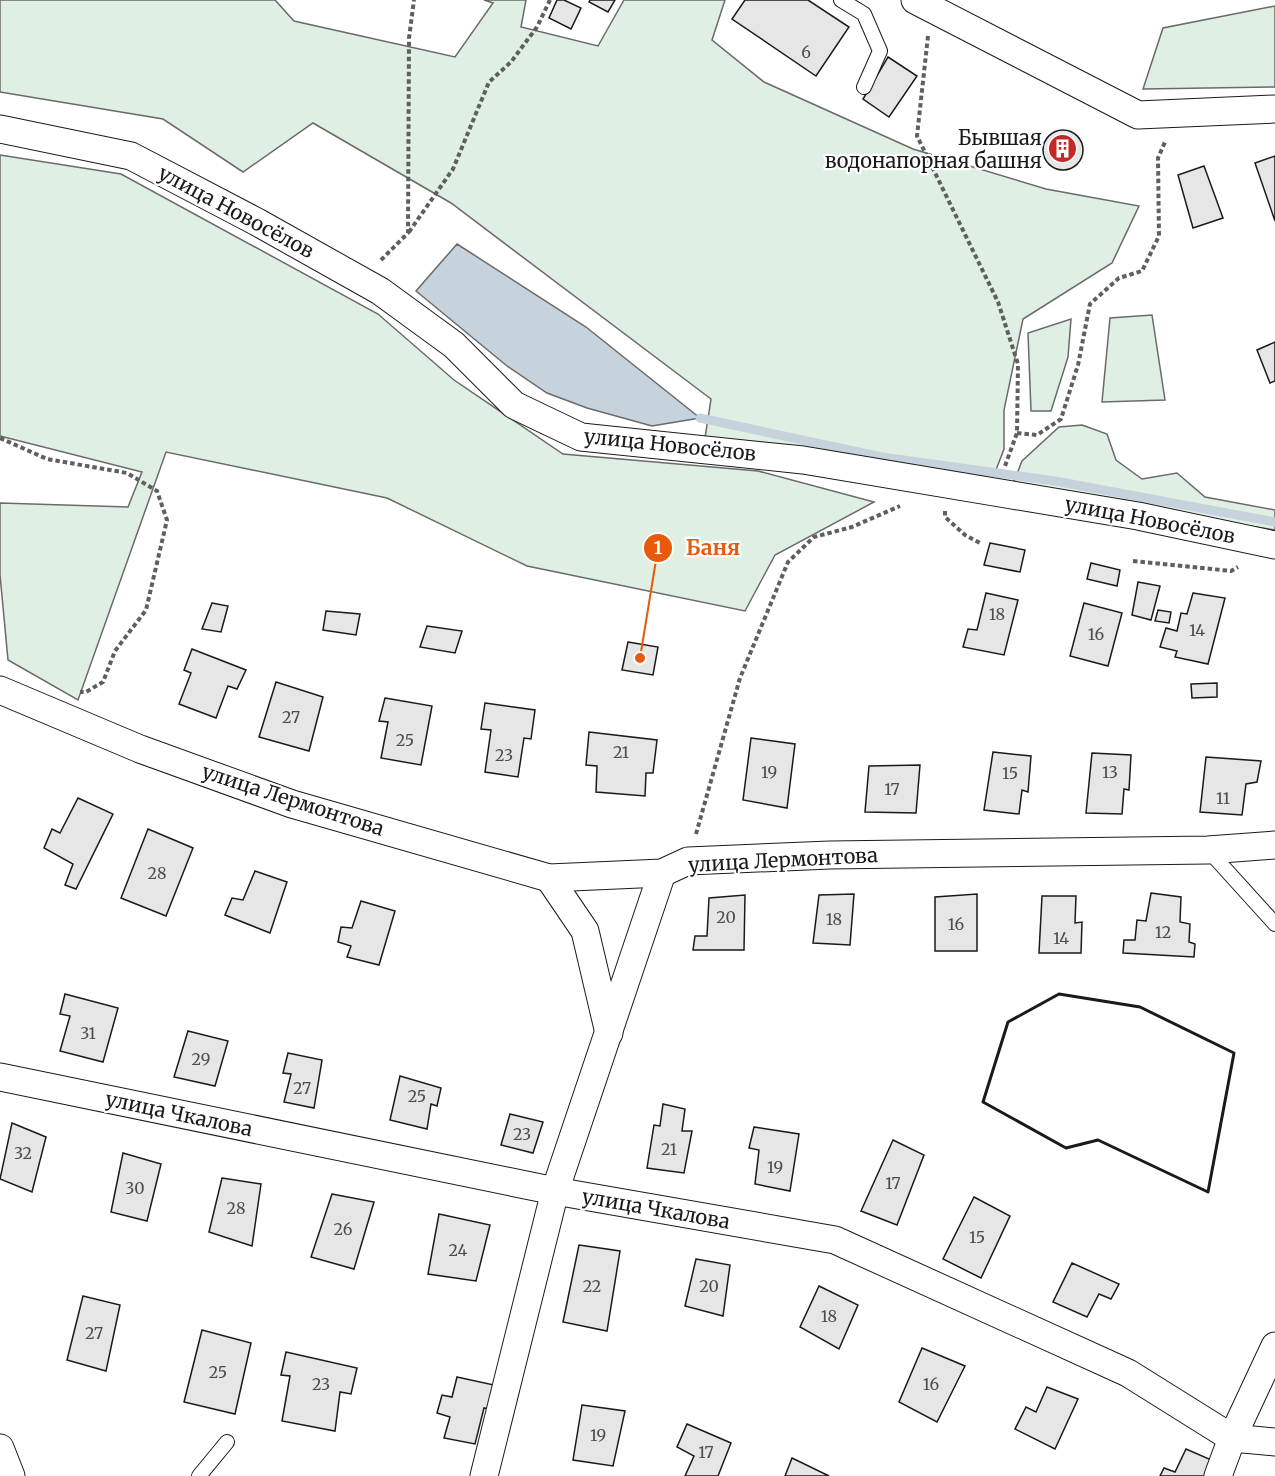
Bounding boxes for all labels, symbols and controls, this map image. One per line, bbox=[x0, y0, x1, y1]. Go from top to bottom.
house number: 6 bbox=[801, 42, 811, 62]
place label: Бывшая водонапорная башня bbox=[825, 125, 1042, 173]
building icon: Бывшая водонапорная башня bbox=[1047, 133, 1079, 165]
street label: улица Новосёлов bbox=[154, 160, 319, 263]
street label: улица Новосёлов bbox=[583, 423, 758, 466]
street label: улица Новосёлов bbox=[1063, 491, 1238, 548]
callout: Баня bbox=[643, 528, 752, 567]
text: Баня bbox=[686, 534, 740, 561]
text: 1 bbox=[654, 536, 662, 559]
house number: 18 bbox=[989, 604, 1005, 624]
house number: 14 bbox=[1189, 620, 1205, 640]
house number: 16 bbox=[1088, 624, 1104, 644]
house number: 27 bbox=[282, 707, 300, 727]
house number: 25 bbox=[396, 730, 414, 750]
house number: 21 bbox=[613, 742, 629, 762]
house number: 23 bbox=[495, 745, 513, 765]
street label: улица Лермонтова bbox=[199, 758, 388, 841]
house number: 19 bbox=[761, 762, 777, 782]
house number: 13 bbox=[1102, 762, 1118, 782]
house number: 15 bbox=[1002, 763, 1018, 783]
house number: 17 bbox=[884, 779, 900, 799]
house number: 11 bbox=[1216, 788, 1230, 808]
street label: улица Лермонтова bbox=[687, 842, 879, 877]
house number: 28 bbox=[148, 863, 166, 883]
house number: 20 bbox=[716, 907, 736, 927]
house number: 18 bbox=[826, 909, 842, 929]
house number: 16 bbox=[948, 914, 964, 934]
house number: 12 bbox=[1155, 922, 1171, 942]
house number: 14 bbox=[1053, 928, 1069, 948]
house number: 31 bbox=[80, 1023, 96, 1043]
house number: 29 bbox=[192, 1049, 210, 1069]
house number: 27 bbox=[293, 1078, 311, 1098]
street label: улица Чкалова bbox=[103, 1086, 255, 1141]
house number: 25 bbox=[408, 1086, 426, 1106]
house number: 23 bbox=[513, 1124, 531, 1144]
house number: 21 bbox=[661, 1139, 677, 1159]
house number: 32 bbox=[14, 1143, 32, 1163]
house number: 19 bbox=[767, 1157, 783, 1177]
house number: 17 bbox=[885, 1173, 901, 1193]
house number: 30 bbox=[125, 1178, 145, 1198]
street label: улица Чкалова bbox=[580, 1183, 732, 1234]
house number: 28 bbox=[227, 1198, 245, 1218]
house number: 26 bbox=[334, 1219, 353, 1239]
house number: 15 bbox=[969, 1227, 985, 1247]
house number: 24 bbox=[449, 1240, 468, 1260]
house number: 22 bbox=[583, 1276, 601, 1296]
house number: 20 bbox=[699, 1276, 719, 1296]
house number: 18 bbox=[821, 1306, 837, 1326]
house number: 27 bbox=[85, 1323, 103, 1343]
house number: 25 bbox=[209, 1362, 227, 1382]
house number: 23 bbox=[312, 1374, 330, 1394]
house number: 16 bbox=[923, 1374, 939, 1394]
house number: 19 bbox=[590, 1425, 606, 1445]
house number: 17 bbox=[698, 1442, 714, 1462]

